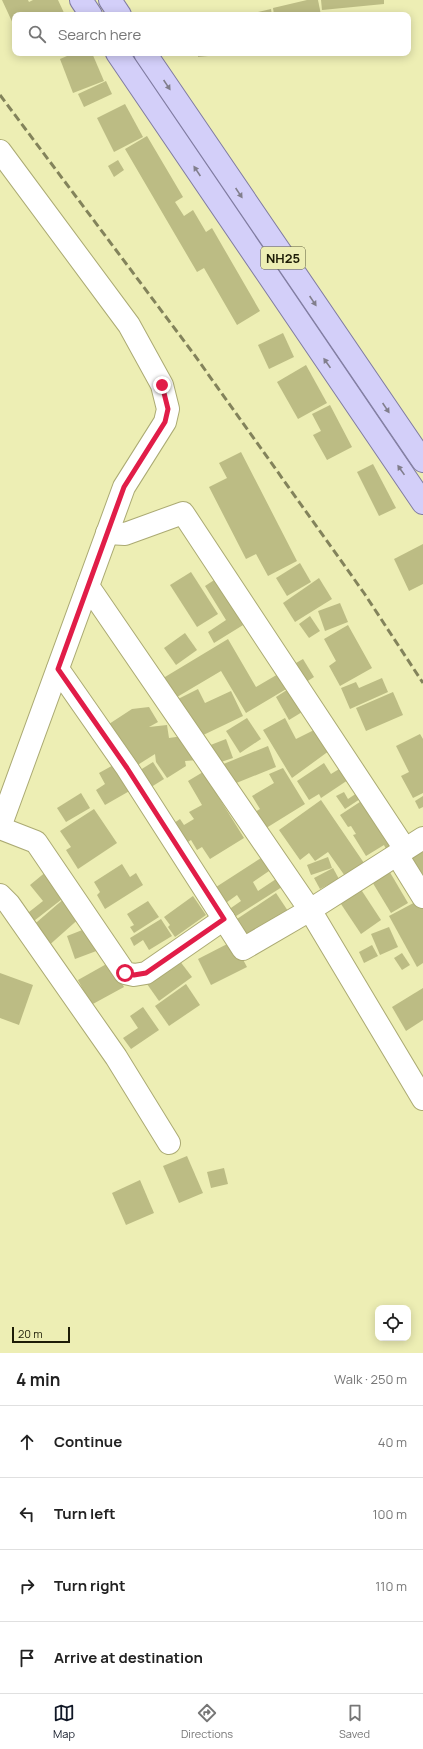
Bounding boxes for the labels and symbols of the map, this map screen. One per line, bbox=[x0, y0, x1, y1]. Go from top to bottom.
one-way arrow bbox=[163, 80, 171, 91]
one-way arrow bbox=[193, 166, 201, 176]
one-way arrow bbox=[236, 187, 243, 199]
road number: NH25 bbox=[261, 247, 305, 269]
one-way arrow bbox=[309, 295, 317, 306]
one-way arrow bbox=[323, 358, 331, 369]
route end bbox=[153, 376, 171, 394]
one-way arrow bbox=[382, 403, 390, 413]
one-way arrow bbox=[397, 465, 405, 476]
route start bbox=[116, 964, 134, 982]
scale bar bbox=[12, 1325, 70, 1344]

